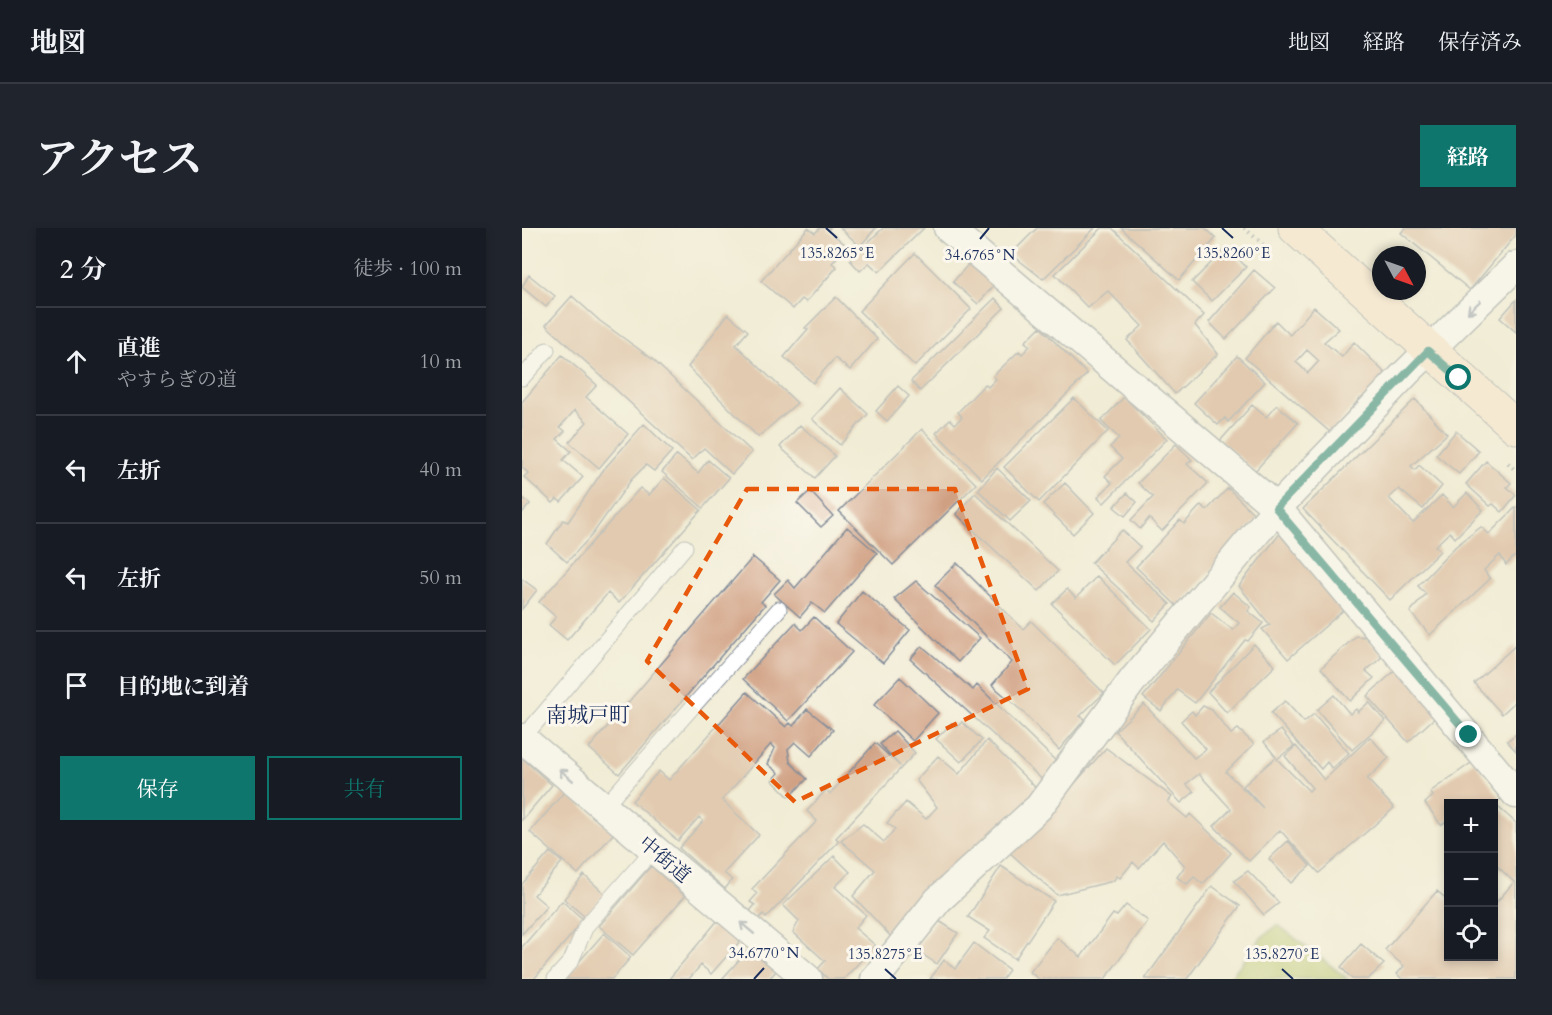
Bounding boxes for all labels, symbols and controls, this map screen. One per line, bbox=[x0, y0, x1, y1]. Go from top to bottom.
text: 地図 bbox=[30, 24, 86, 62]
text: 地図 bbox=[1288, 28, 1330, 57]
text: 経路 bbox=[1363, 28, 1405, 57]
text: 保存済み bbox=[1438, 28, 1522, 57]
button: 経路 bbox=[1420, 125, 1516, 187]
text: アクセス bbox=[36, 131, 203, 188]
text: 135.8265°E bbox=[800, 243, 874, 263]
text: 135.8260°E bbox=[1196, 243, 1270, 263]
text: 34.6765°N bbox=[945, 245, 1015, 265]
north arrow bbox=[1372, 246, 1426, 300]
text: 2 分 bbox=[60, 252, 106, 287]
text: 徒歩 · 100 m bbox=[353, 255, 462, 282]
one-way arrow bbox=[1467, 300, 1482, 314]
text: 直進 bbox=[117, 333, 161, 363]
icon: ahead bbox=[60, 345, 93, 378]
text: 10 m bbox=[419, 348, 462, 375]
route start bbox=[1445, 364, 1471, 390]
text: やすらぎの道 bbox=[117, 366, 237, 393]
icon: left bbox=[60, 453, 93, 486]
text: 左折 bbox=[117, 456, 161, 486]
text: 40 m bbox=[419, 456, 462, 483]
icon: left bbox=[60, 561, 93, 594]
text: 左折 bbox=[117, 564, 161, 594]
text: 50 m bbox=[419, 564, 462, 591]
icon: arrive bbox=[60, 669, 93, 702]
text: 目的地に到着 bbox=[117, 672, 249, 702]
district label: 南城戸町 bbox=[546, 701, 630, 730]
route end bbox=[1455, 721, 1481, 747]
button: 保存 bbox=[60, 756, 255, 820]
button: 共有 bbox=[267, 756, 462, 820]
one-way arrow bbox=[558, 769, 574, 782]
map controls bbox=[1444, 799, 1498, 961]
button: + bbox=[1444, 799, 1498, 853]
street label: 中街道 bbox=[633, 830, 696, 889]
button: − bbox=[1444, 853, 1498, 907]
button: locate bbox=[1444, 907, 1498, 961]
one-way arrow bbox=[740, 921, 755, 935]
text: 34.6770°N bbox=[729, 943, 799, 963]
text: 135.8275°E bbox=[848, 944, 922, 964]
text: 135.8270°E bbox=[1245, 944, 1319, 964]

